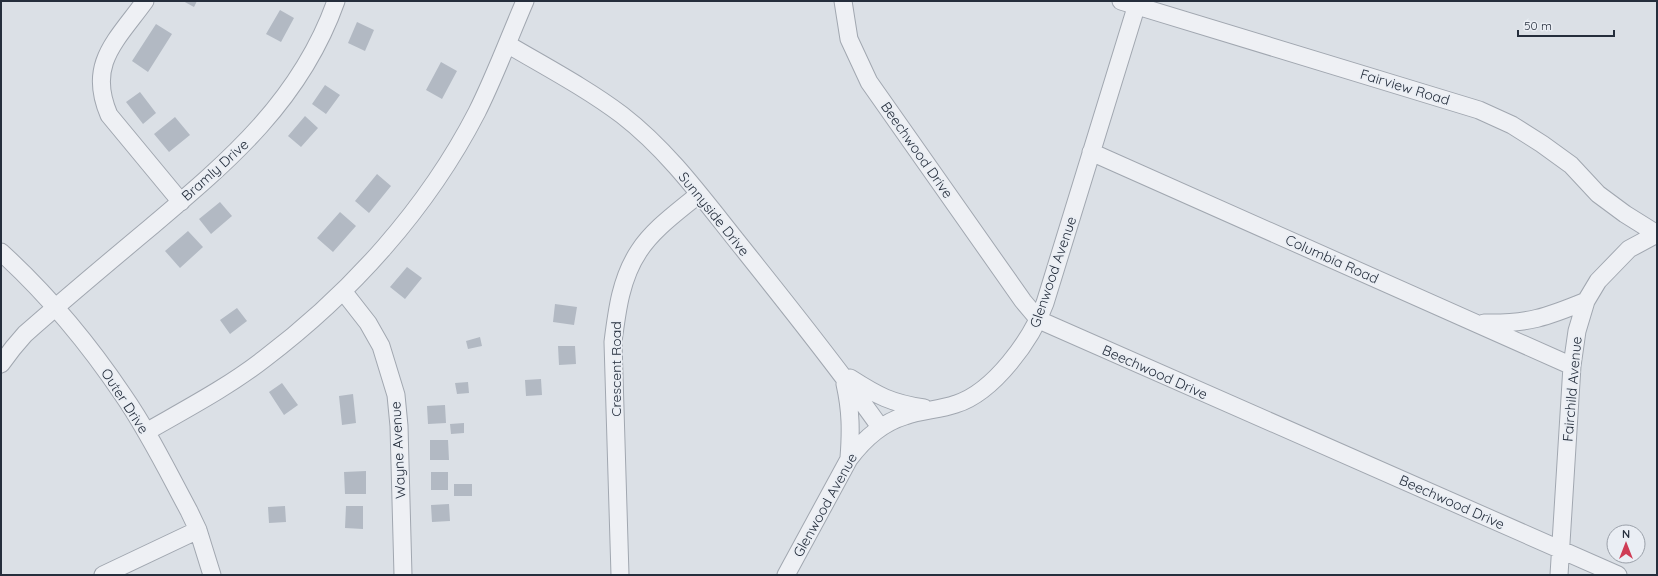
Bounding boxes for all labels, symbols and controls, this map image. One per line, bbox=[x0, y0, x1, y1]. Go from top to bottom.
scale bar bbox=[1518, 12, 1614, 38]
text: 50 m bbox=[1524, 18, 1552, 33]
street label: Fairview Road bbox=[1358, 65, 1452, 109]
street label: Beechwood Drive bbox=[877, 98, 957, 202]
street label: Bramly Drive bbox=[178, 135, 252, 205]
street label: Sunnyside Drive bbox=[675, 168, 754, 260]
street label: Glenwood Avenue bbox=[1026, 214, 1080, 330]
street label: Columbia Road bbox=[1283, 230, 1381, 288]
street label: Crescent Road bbox=[607, 321, 625, 417]
street label: Fairchild Avenue bbox=[1558, 335, 1586, 442]
street label: Beechwood Drive bbox=[1099, 341, 1211, 403]
street label: Outer Drive bbox=[97, 365, 153, 437]
street label: Wayne Avenue bbox=[386, 401, 410, 499]
street label: Glenwood Avenue bbox=[789, 450, 861, 560]
street label: Beechwood Drive bbox=[1396, 471, 1508, 533]
north arrow bbox=[1606, 524, 1646, 564]
text: N bbox=[1622, 527, 1630, 541]

